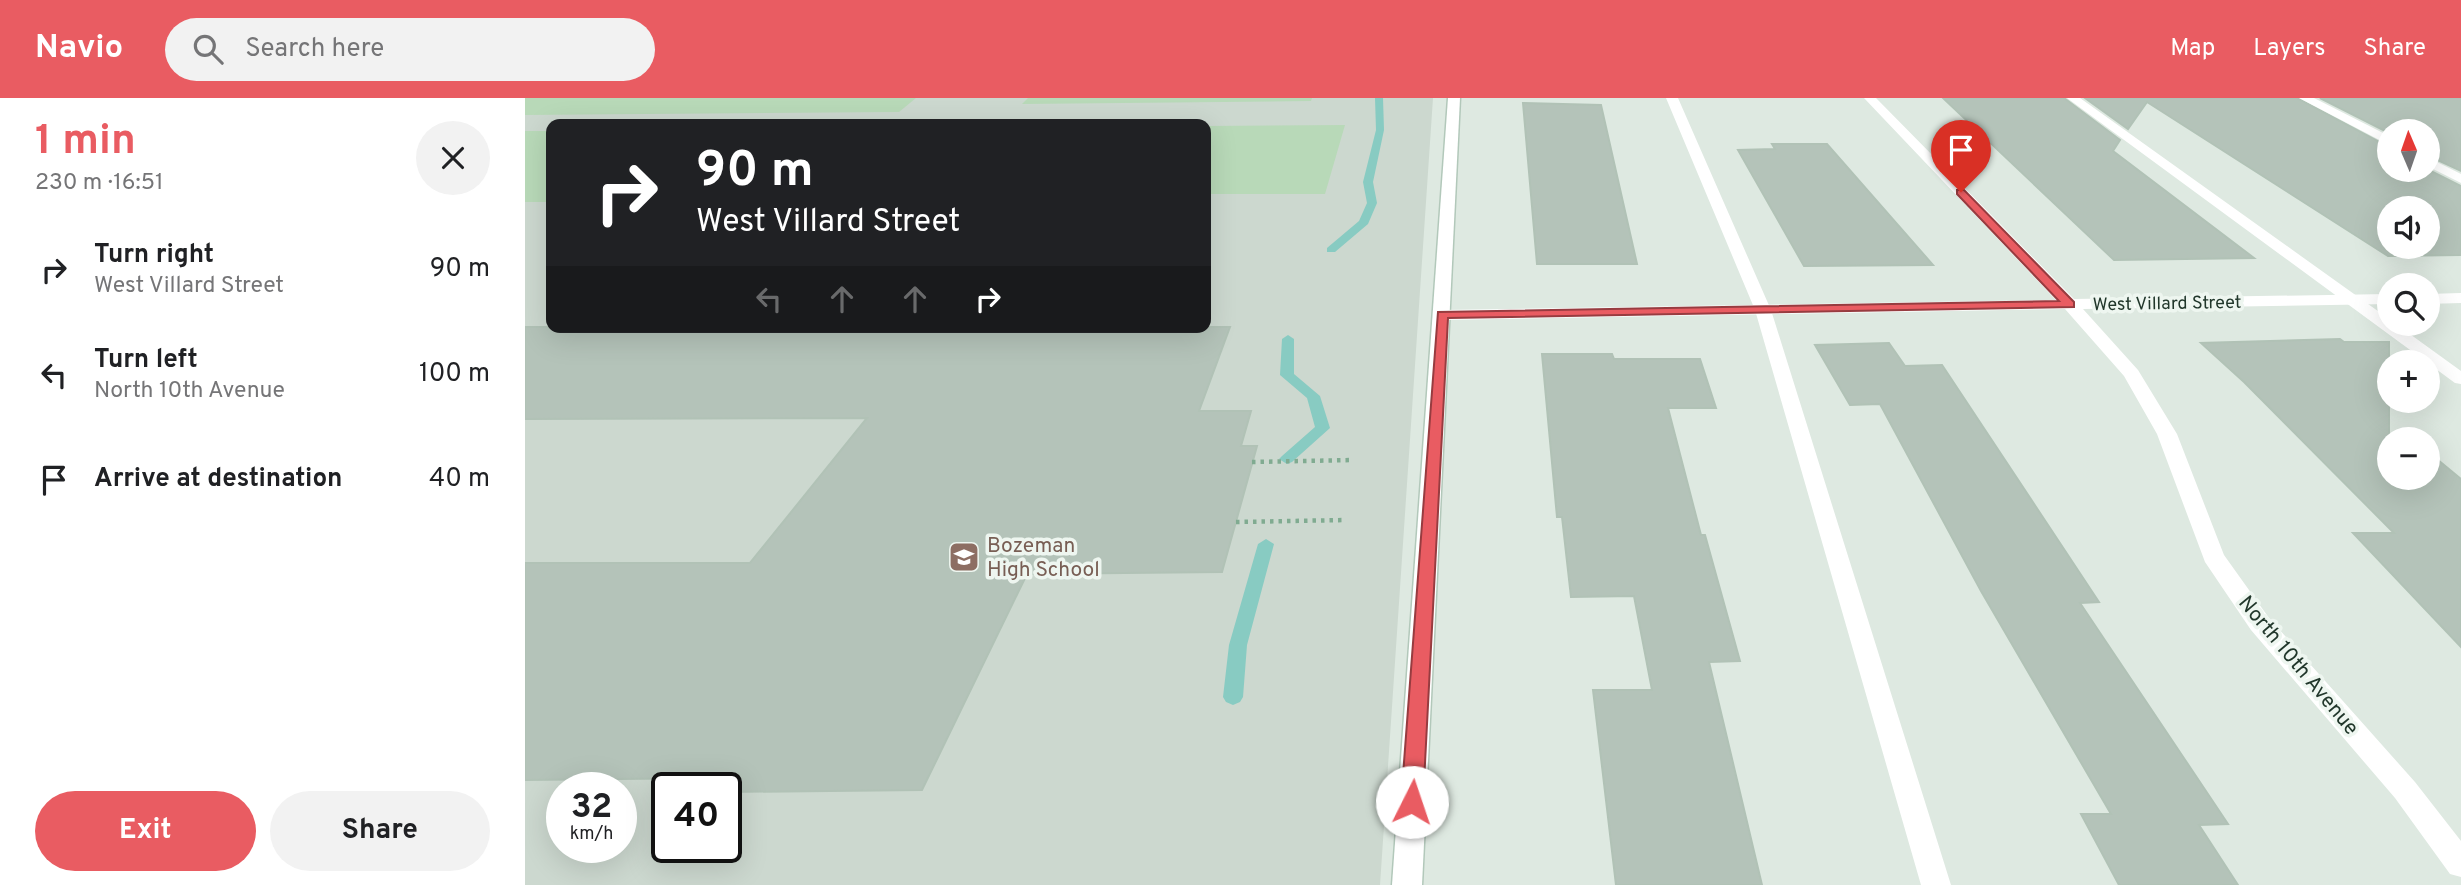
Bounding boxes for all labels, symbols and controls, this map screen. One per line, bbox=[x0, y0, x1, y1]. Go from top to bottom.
search box bbox=[165, 18, 655, 81]
text: Navio bbox=[35, 28, 123, 70]
icon: search bbox=[189, 30, 227, 68]
text: Search here bbox=[245, 33, 384, 66]
text: Map bbox=[2170, 34, 2215, 64]
text: Layers bbox=[2253, 34, 2325, 64]
text: Share bbox=[2363, 34, 2426, 64]
text: 1 min bbox=[35, 116, 136, 169]
north arrow bbox=[2377, 119, 2439, 182]
map controls bbox=[2377, 119, 2440, 490]
pin bbox=[1931, 120, 1991, 192]
button: close bbox=[416, 121, 490, 195]
icon: arrive bbox=[1942, 131, 1980, 169]
text: 90 m bbox=[696, 142, 814, 204]
icon: right bbox=[581, 147, 672, 238]
text: 230 m · 16:51 bbox=[35, 169, 164, 198]
button: sound bbox=[2377, 196, 2440, 259]
text: West Villard Street bbox=[696, 203, 960, 243]
text: Turn right bbox=[94, 239, 214, 272]
icon: right bbox=[35, 251, 73, 289]
text: 90 m bbox=[430, 253, 490, 286]
text: West Villard Street bbox=[94, 272, 284, 301]
button: search bbox=[2377, 273, 2440, 336]
icon: left bbox=[750, 280, 788, 318]
icon: ahead bbox=[823, 280, 861, 318]
icon: ahead bbox=[896, 280, 934, 318]
icon: right bbox=[969, 280, 1007, 318]
street label: West Villard Street bbox=[2092, 292, 2242, 317]
text: Turn left bbox=[94, 344, 198, 377]
button: + bbox=[2377, 350, 2440, 413]
icon: left bbox=[35, 356, 73, 394]
text: 100 m bbox=[419, 358, 490, 391]
text: North 10th Avenue bbox=[94, 377, 285, 406]
button: − bbox=[2377, 427, 2440, 490]
icon: arrive bbox=[35, 461, 73, 499]
text: Arrive at destination bbox=[94, 463, 342, 496]
text: 40 m bbox=[429, 463, 490, 496]
place label: Bozeman High School bbox=[987, 533, 1100, 584]
school or university icon: Bozeman High School bbox=[947, 540, 981, 574]
street label: North 10th Avenue bbox=[2232, 591, 2364, 741]
position arrow bbox=[1375, 765, 1449, 839]
speed limit sign: 40 bbox=[651, 772, 742, 863]
text: 32 bbox=[571, 786, 612, 830]
button: Exit bbox=[35, 791, 256, 871]
button: Share bbox=[270, 791, 490, 871]
text: km/h bbox=[570, 823, 613, 846]

